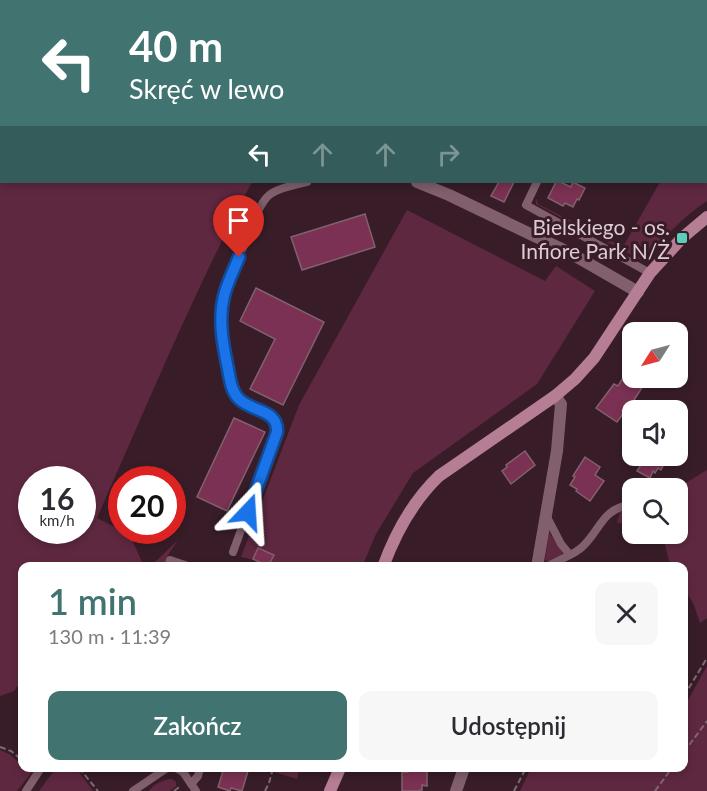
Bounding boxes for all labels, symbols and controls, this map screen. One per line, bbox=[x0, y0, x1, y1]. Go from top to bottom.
text: 40 m bbox=[129, 21, 223, 71]
icon: left bbox=[30, 24, 108, 102]
text: Skręć w lewo bbox=[129, 72, 284, 105]
icon: left bbox=[243, 138, 276, 171]
icon: ahead bbox=[306, 138, 339, 171]
icon: ahead bbox=[369, 138, 402, 171]
icon: right bbox=[432, 138, 465, 171]
pin bbox=[213, 195, 264, 257]
icon: arrive bbox=[222, 204, 255, 237]
place label: Bielskiego - os. Infiore Park N/Ż bbox=[521, 214, 670, 263]
marker: Bielskiego - os. Infiore Park N/Ż bbox=[675, 231, 689, 245]
north arrow bbox=[622, 322, 688, 388]
map controls bbox=[622, 322, 688, 544]
button: sound bbox=[622, 400, 688, 466]
speed limit sign: 20 bbox=[108, 466, 186, 544]
button: search bbox=[622, 478, 688, 544]
text: 16 bbox=[40, 480, 74, 516]
position arrow bbox=[216, 480, 280, 544]
text: km/h bbox=[39, 511, 75, 529]
text: 1 min bbox=[48, 579, 137, 623]
button: close bbox=[595, 582, 658, 645]
text: 130 m · 11:39 bbox=[48, 624, 171, 648]
button: Zakończ bbox=[48, 691, 347, 760]
button: Udostępnij bbox=[359, 691, 658, 760]

